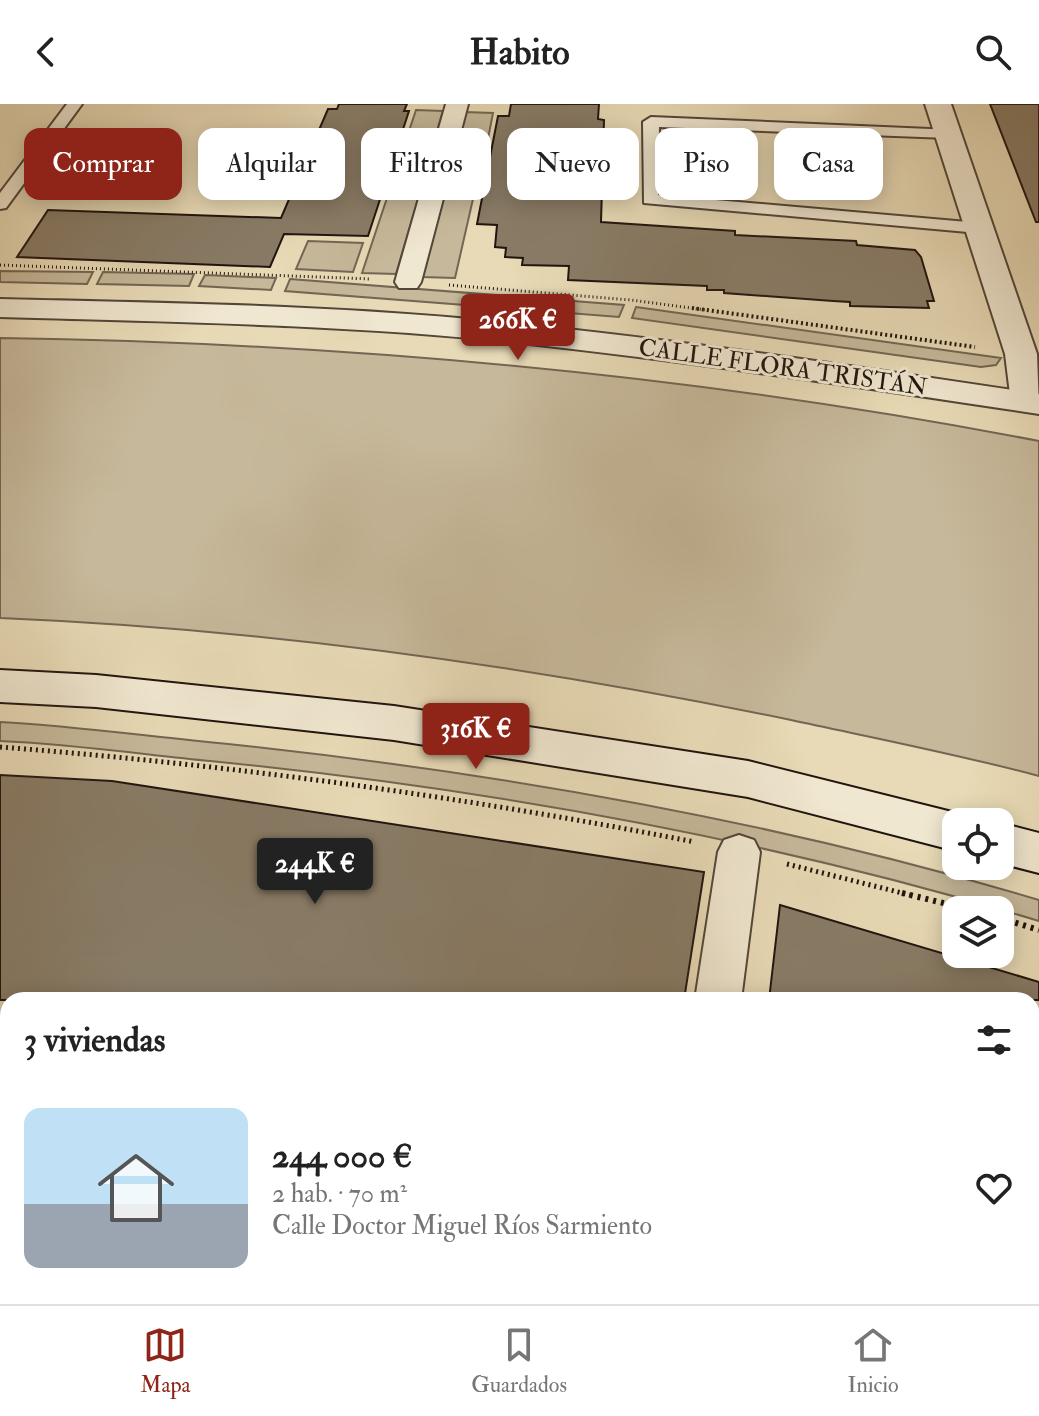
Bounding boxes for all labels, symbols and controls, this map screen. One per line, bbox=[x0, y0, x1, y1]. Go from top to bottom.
icon: back bbox=[24, 30, 68, 74]
text: Habito bbox=[469, 30, 570, 75]
icon: search bbox=[971, 30, 1015, 74]
chip: Comprar bbox=[24, 128, 182, 200]
chip: Alquilar bbox=[198, 128, 345, 200]
chip: Filtros bbox=[361, 128, 491, 200]
chip: Nuevo bbox=[507, 128, 639, 200]
chip: Piso bbox=[655, 128, 758, 200]
chip: Casa bbox=[774, 128, 883, 200]
pin: 266K € bbox=[453, 294, 583, 362]
text: 266K € bbox=[479, 304, 557, 336]
street label: CALLE FLORA TRISTÁN bbox=[637, 331, 930, 403]
pin: 316K € bbox=[411, 703, 541, 771]
text: 316K € bbox=[440, 713, 512, 745]
map controls bbox=[942, 808, 1014, 968]
button: locate bbox=[942, 808, 1014, 880]
pin: 244K € bbox=[250, 838, 380, 906]
text: 244K € bbox=[275, 848, 355, 880]
button: layers bbox=[942, 896, 1014, 968]
icon: filters bbox=[972, 1018, 1016, 1062]
text: 3 viviendas bbox=[24, 1019, 165, 1062]
text: 244 000 € bbox=[272, 1135, 412, 1178]
icon: home bbox=[88, 1140, 184, 1236]
icon: heart bbox=[972, 1166, 1016, 1210]
text: 2 hab. · 70 m² bbox=[272, 1178, 407, 1210]
text: Calle Doctor Miguel Ríos Sarmiento bbox=[272, 1210, 652, 1242]
tab: Mapa bbox=[140, 1323, 191, 1399]
tab: Guardados bbox=[471, 1323, 567, 1399]
tab: Inicio bbox=[848, 1323, 899, 1399]

